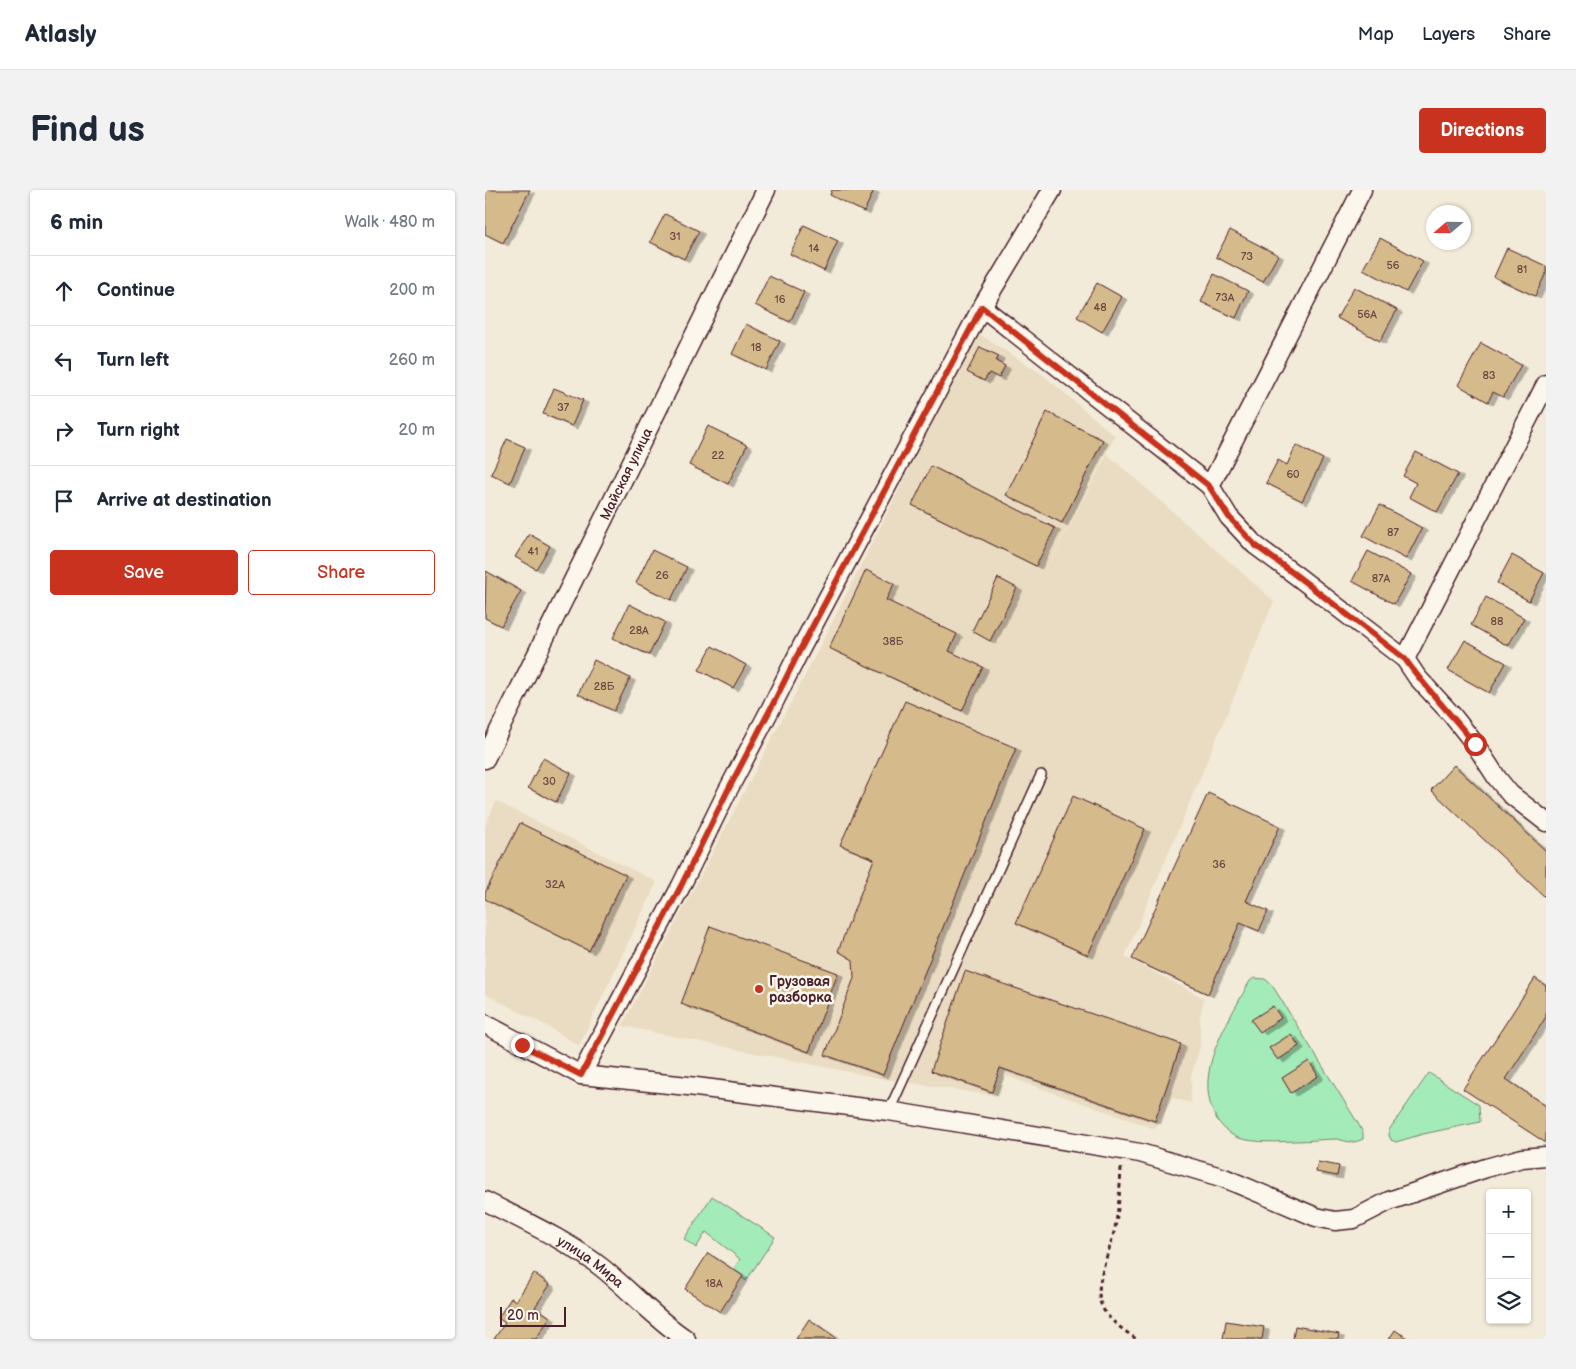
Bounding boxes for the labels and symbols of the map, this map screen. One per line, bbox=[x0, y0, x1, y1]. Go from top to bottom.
north arrow bbox=[1426, 205, 1471, 250]
house number: 31 bbox=[669, 230, 681, 243]
house number: 14 bbox=[809, 242, 820, 255]
house number: 73 bbox=[1241, 250, 1253, 263]
house number: 56 bbox=[1386, 259, 1400, 272]
house number: 81 bbox=[1517, 263, 1527, 276]
house number: 73А bbox=[1216, 291, 1235, 304]
house number: 16 bbox=[775, 293, 786, 306]
house number: 48 bbox=[1093, 301, 1107, 314]
house number: 56А bbox=[1357, 308, 1377, 321]
house number: 18 bbox=[751, 341, 761, 354]
house number: 83 bbox=[1482, 369, 1496, 382]
house number: 37 bbox=[557, 401, 570, 414]
street label: Майская улица bbox=[596, 425, 656, 523]
house number: 22 bbox=[712, 449, 725, 462]
house number: 60 bbox=[1286, 468, 1300, 481]
house number: 87 bbox=[1387, 526, 1399, 539]
house number: 41 bbox=[528, 545, 538, 558]
house number: 26 bbox=[655, 569, 669, 582]
house number: 87А bbox=[1372, 572, 1391, 585]
house number: 88 bbox=[1491, 615, 1503, 628]
house number: 28А bbox=[629, 624, 649, 637]
house number: 38Б bbox=[883, 635, 904, 648]
house number: 28Б bbox=[594, 680, 615, 693]
route start bbox=[1464, 733, 1487, 756]
house number: 30 bbox=[542, 775, 556, 788]
house number: 36 bbox=[1212, 858, 1226, 871]
house number: 32А bbox=[545, 878, 565, 891]
place label: Грузовая разборка bbox=[769, 973, 833, 1006]
marker: Грузовая разборка bbox=[753, 983, 765, 995]
route end bbox=[511, 1034, 534, 1057]
street label: улица Мира bbox=[554, 1232, 628, 1292]
house number: 18А bbox=[705, 1277, 723, 1290]
scale bar bbox=[500, 1304, 566, 1327]

